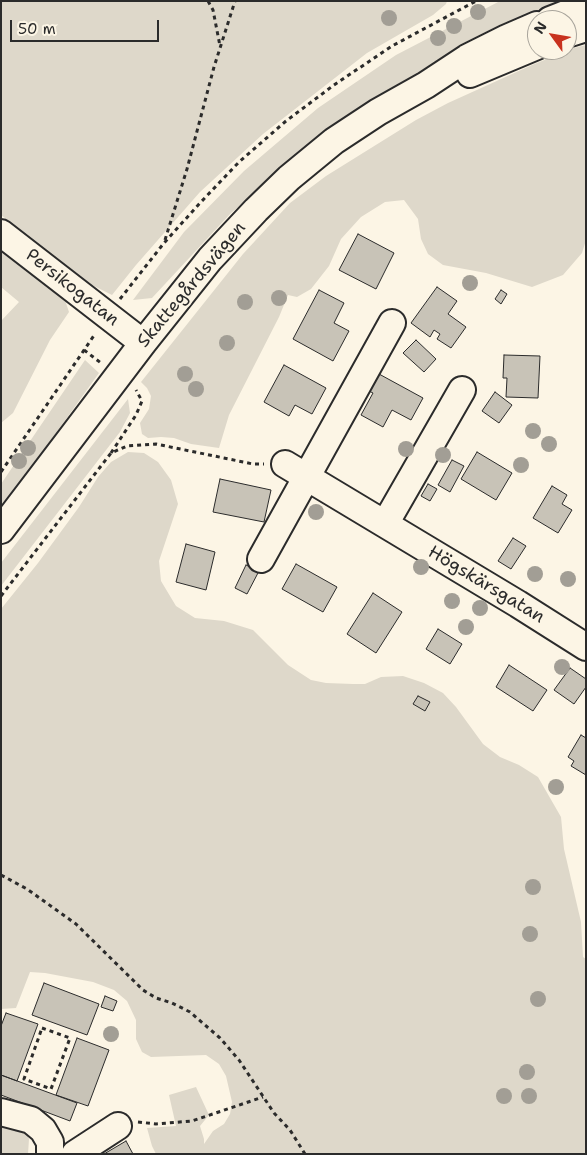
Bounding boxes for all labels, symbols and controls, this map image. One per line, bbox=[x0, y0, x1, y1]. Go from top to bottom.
scale bar bbox=[12, 10, 161, 42]
north arrow bbox=[527, 10, 577, 60]
text: N bbox=[530, 18, 551, 37]
text: 50 m bbox=[18, 19, 56, 39]
street label: Skattegårdsvägen bbox=[133, 218, 251, 352]
street label: Persikogatan bbox=[21, 245, 123, 331]
street label: Högskärsgatan bbox=[424, 542, 548, 628]

